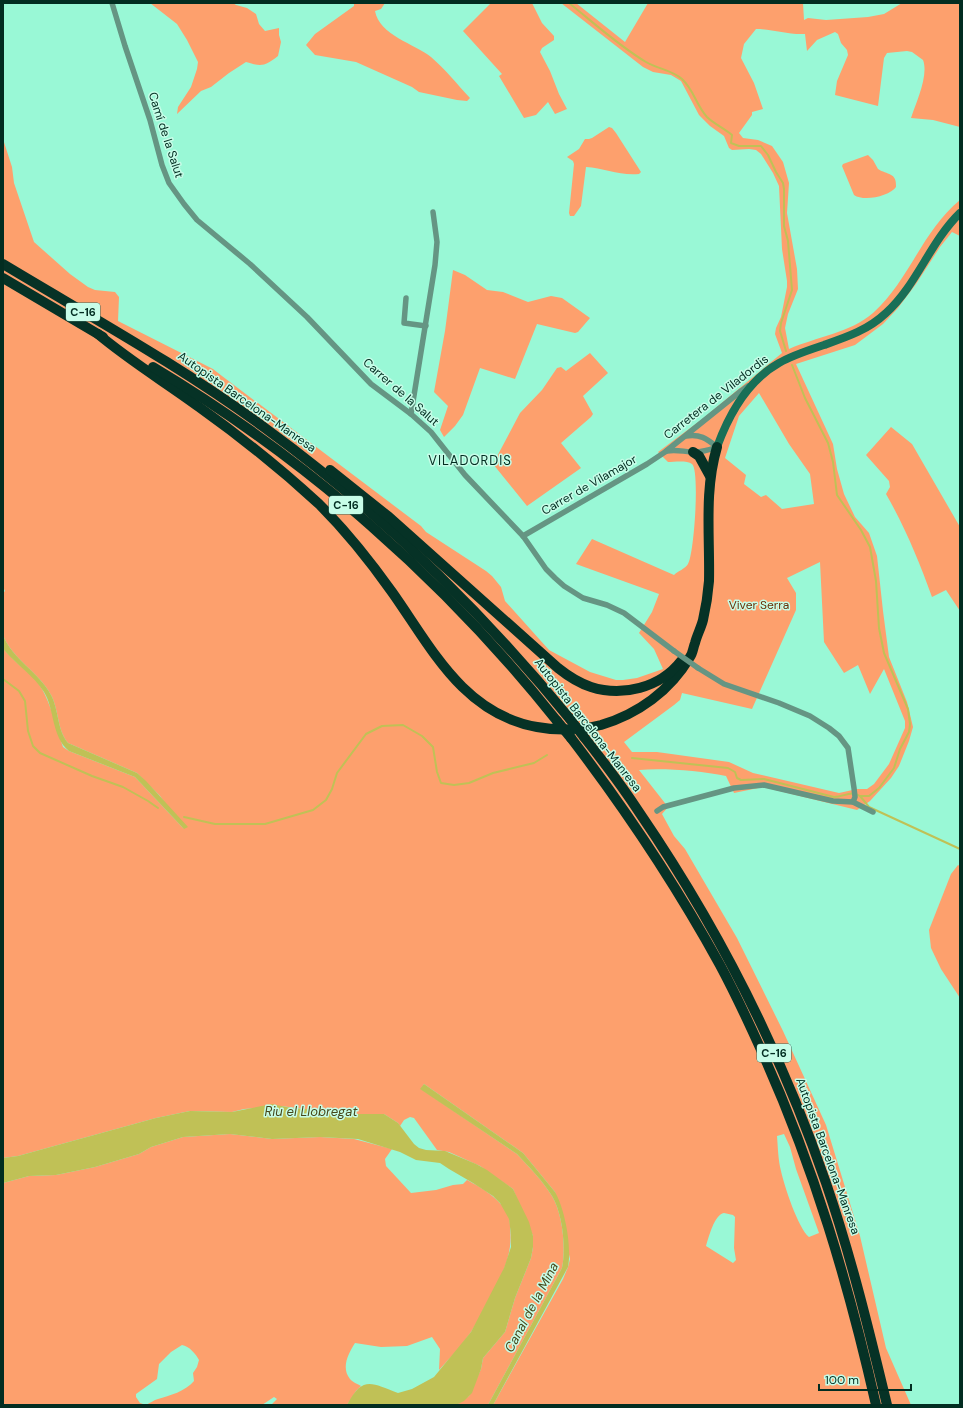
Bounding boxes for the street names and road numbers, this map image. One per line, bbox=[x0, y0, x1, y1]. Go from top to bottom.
street label: Camí de la Salut bbox=[145, 90, 188, 180]
road number: C-16 bbox=[66, 303, 100, 321]
street label: Autopista Barcelona-Manresa bbox=[175, 348, 319, 456]
street label: Carretera de Viladordis bbox=[660, 351, 772, 443]
street label: Carrer de la Salut bbox=[360, 355, 443, 430]
street label: Carrer de Vilamajor bbox=[538, 451, 640, 519]
road number: C-16 bbox=[329, 496, 363, 514]
street label: Autopista Barcelona-Manresa bbox=[531, 655, 645, 795]
road number: C-16 bbox=[757, 1044, 791, 1062]
street label: Autopista Barcelona-Manresa bbox=[792, 1076, 864, 1236]

